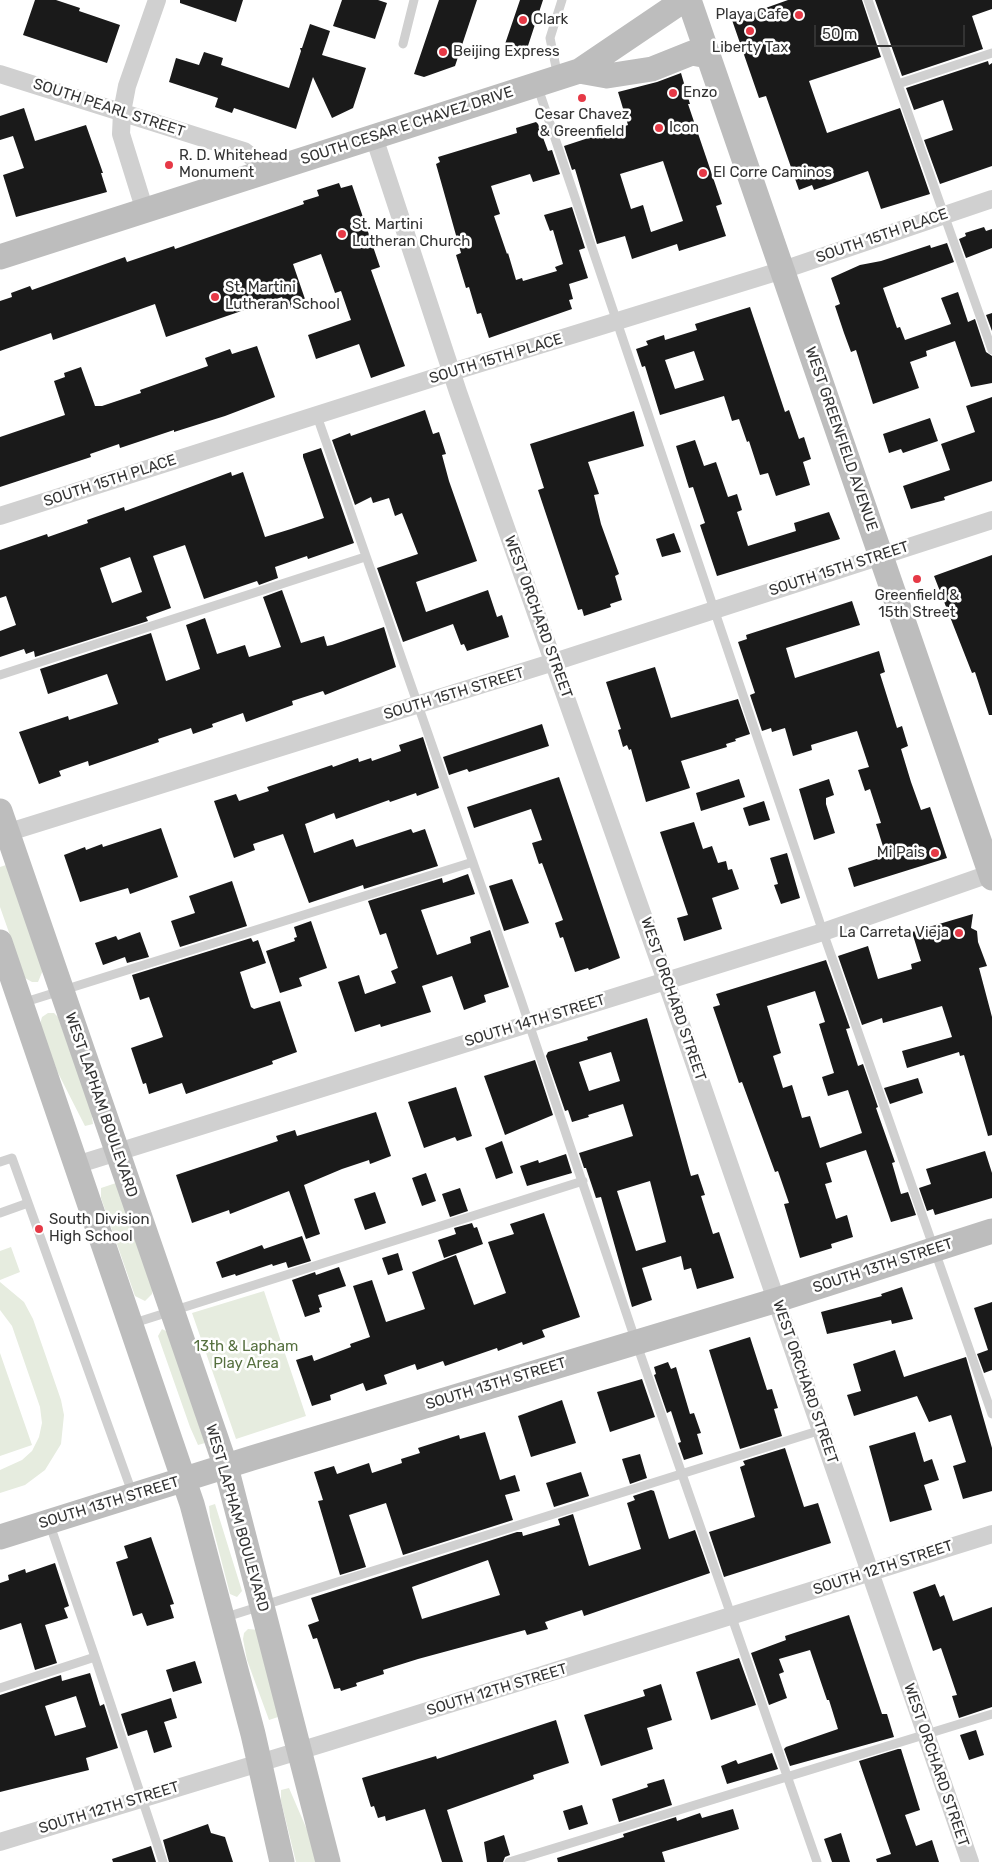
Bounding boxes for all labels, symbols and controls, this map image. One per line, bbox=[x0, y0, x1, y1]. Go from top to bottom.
place label: Playa Cafe bbox=[715, 6, 789, 24]
marker: Playa Cafe bbox=[793, 9, 805, 21]
place label: Clark bbox=[533, 11, 568, 29]
marker: Clark bbox=[517, 14, 529, 26]
scale bar bbox=[817, 15, 968, 47]
marker: Liberty Tax bbox=[744, 25, 756, 37]
text: 50 m bbox=[822, 25, 857, 43]
place label: Liberty Tax bbox=[712, 39, 788, 57]
place label: Beijing Express bbox=[453, 43, 560, 61]
marker: Beijing Express bbox=[437, 46, 449, 58]
street label: SOUTH PEARL STREET bbox=[31, 75, 187, 141]
street label: SOUTH CESAR E CHAVEZ DRIVE bbox=[298, 83, 516, 169]
place label: Enzo bbox=[683, 84, 717, 102]
marker: Enzo bbox=[667, 87, 679, 99]
marker: Cesar Chavez & Greenfield bbox=[576, 92, 588, 104]
place label: Cesar Chavez & Greenfield bbox=[534, 106, 630, 141]
place label: Icon bbox=[669, 119, 699, 137]
marker: Icon bbox=[653, 122, 665, 134]
place label: R. D. Whitehead Monument bbox=[179, 147, 288, 182]
marker: R. D. Whitehead Monument bbox=[163, 159, 175, 171]
place label: El Corre Caminos bbox=[713, 164, 832, 182]
marker: El Corre Caminos bbox=[697, 167, 709, 179]
street label: SOUTH 15TH PLACE bbox=[814, 205, 950, 267]
place label: St. Martini Lutheran Church bbox=[352, 216, 470, 251]
marker: St. Martini Lutheran Church bbox=[336, 228, 348, 240]
place label: St. Martini Lutheran School bbox=[225, 279, 340, 314]
marker: St. Martini Lutheran School bbox=[209, 291, 221, 303]
street label: SOUTH 15TH PLACE bbox=[427, 330, 565, 388]
street label: WEST GREENFIELD AVENUE bbox=[801, 344, 881, 534]
street label: SOUTH 15TH PLACE bbox=[41, 451, 179, 511]
street label: WEST ORCHARD STREET bbox=[500, 533, 576, 701]
street label: SOUTH 15TH STREET bbox=[767, 538, 911, 600]
marker: Greenfield & 15th Street bbox=[911, 573, 923, 585]
place label: Greenfield & 15th Street bbox=[875, 587, 959, 622]
street label: SOUTH 15TH STREET bbox=[382, 664, 526, 724]
place label: Mi Pais bbox=[877, 844, 925, 862]
marker: Mi Pais bbox=[929, 847, 941, 859]
street label: WEST ORCHARD STREET bbox=[637, 915, 709, 1083]
place label: La Carreta Vieja bbox=[839, 924, 949, 942]
marker: La Carreta Vieja bbox=[953, 927, 965, 939]
street label: SOUTH 14TH STREET bbox=[462, 991, 608, 1051]
street label: WEST LAPHAM BOULEVARD bbox=[61, 1010, 141, 1200]
place label: South Division High School bbox=[49, 1211, 150, 1246]
marker: South Division High School bbox=[33, 1223, 45, 1235]
street label: SOUTH 13TH STREET bbox=[811, 1235, 955, 1297]
street label: WEST ORCHARD STREET bbox=[769, 1298, 841, 1466]
park label: 13th & Lapham Play Area bbox=[194, 1338, 298, 1373]
street label: SOUTH 13TH STREET bbox=[423, 1354, 569, 1414]
street label: WEST LAPHAM BOULEVARD bbox=[202, 1422, 272, 1614]
street label: SOUTH 13TH STREET bbox=[36, 1473, 182, 1533]
street label: SOUTH 12TH STREET bbox=[811, 1537, 955, 1599]
street label: SOUTH 12TH STREET bbox=[425, 1660, 569, 1720]
street label: WEST ORCHARD STREET bbox=[900, 1681, 972, 1849]
street label: SOUTH 12TH STREET bbox=[37, 1778, 181, 1838]

